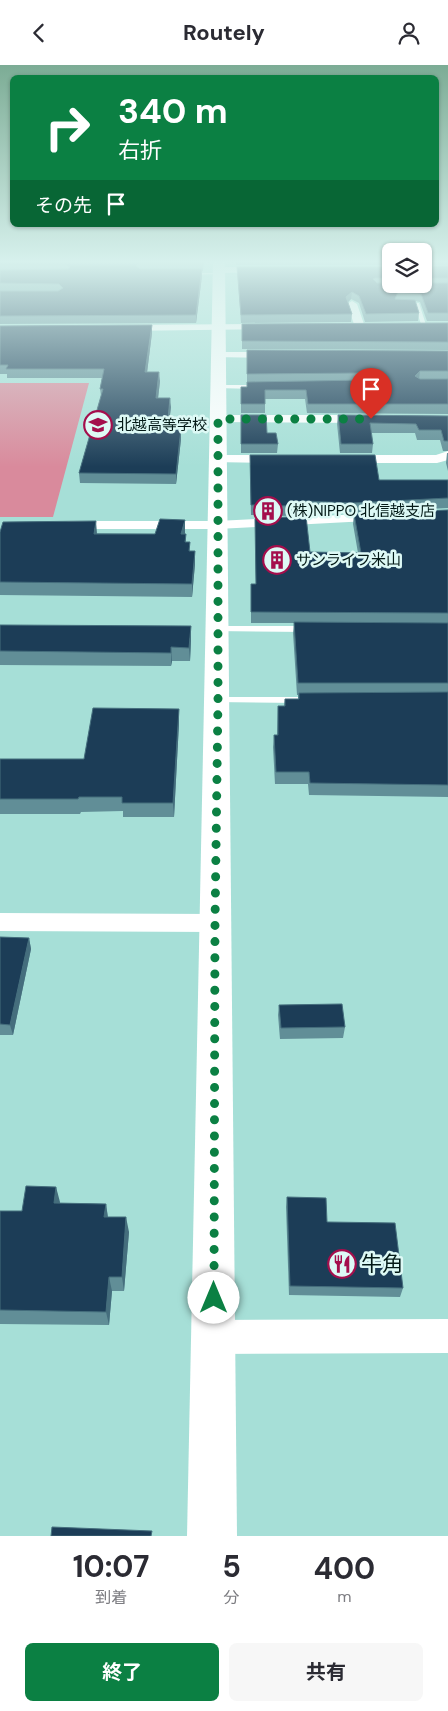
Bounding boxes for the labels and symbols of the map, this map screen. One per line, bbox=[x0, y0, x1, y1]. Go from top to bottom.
pin bbox=[350, 368, 392, 419]
school or university icon: 北越高等学校 bbox=[83, 410, 113, 440]
place label: 北越高等学校 bbox=[117, 415, 207, 435]
building icon: (株)NIPPO 北信越支店 bbox=[253, 496, 283, 526]
place label: (株)NIPPO 北信越支店 bbox=[287, 501, 435, 521]
building icon: サンライフ米山 bbox=[262, 545, 292, 575]
place label: サンライフ米山 bbox=[296, 550, 401, 570]
restaurant icon: 牛角 bbox=[327, 1249, 357, 1279]
place label: 牛角 bbox=[361, 1250, 403, 1278]
position arrow bbox=[187, 1271, 239, 1323]

